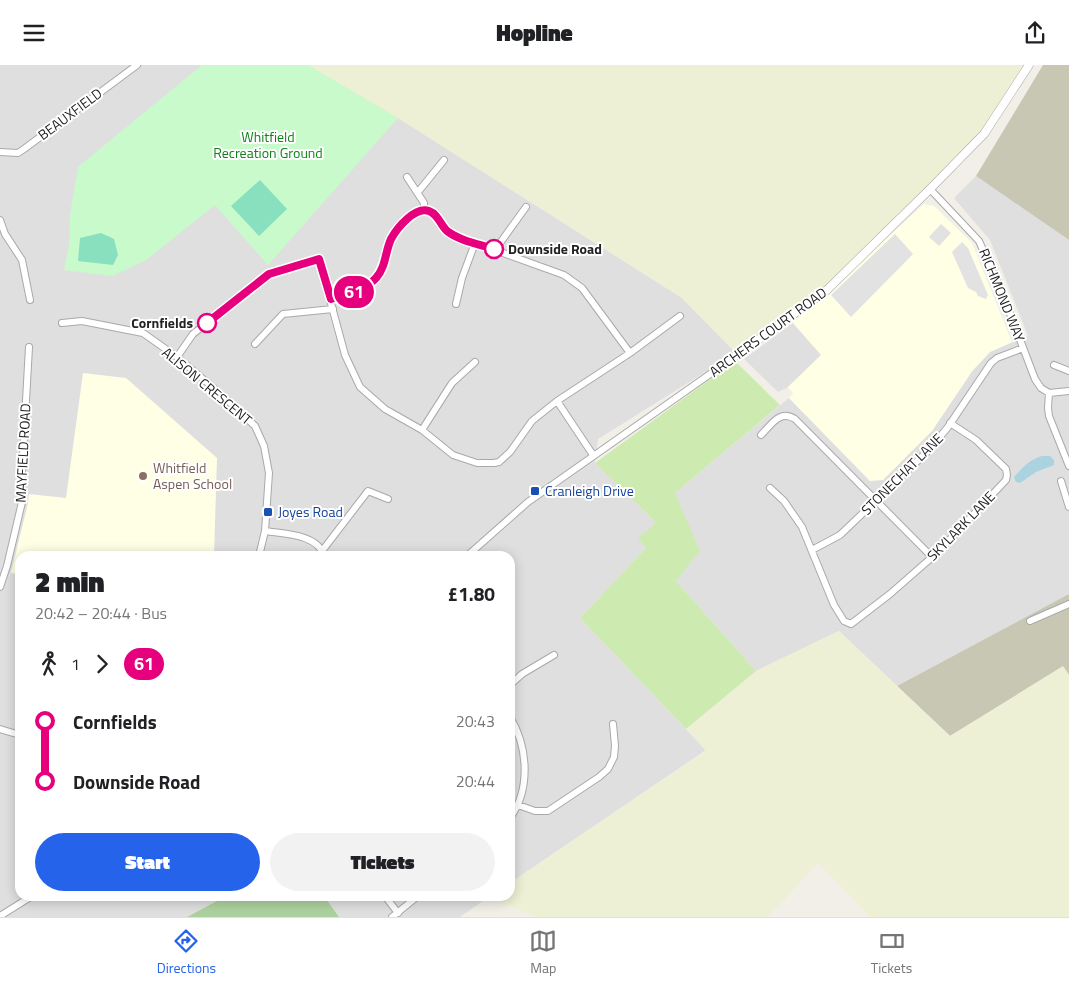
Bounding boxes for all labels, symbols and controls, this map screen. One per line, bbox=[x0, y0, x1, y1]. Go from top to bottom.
text: Hopline bbox=[496, 16, 573, 50]
icon: menu bbox=[20, 19, 48, 47]
icon: share bbox=[1021, 19, 1049, 47]
street label: BEAUXFIELD bbox=[33, 82, 106, 145]
park label: Whitfield Recreation Ground bbox=[213, 126, 323, 163]
place label: Downside Road bbox=[508, 238, 602, 259]
marker: Downside Road bbox=[484, 239, 504, 259]
street label: RICHMOND WAY bbox=[974, 245, 1031, 345]
line badge: 61 bbox=[332, 276, 376, 308]
text: 61 bbox=[344, 278, 364, 305]
street label: ARCHERS COURT ROAD bbox=[705, 282, 831, 381]
place label: Cornfields bbox=[131, 312, 193, 333]
marker: Cornfields bbox=[197, 313, 217, 333]
street label: ALISON CRESCENT bbox=[158, 342, 257, 430]
street label: MAYFIELD ROAD bbox=[9, 403, 36, 503]
street label: STONECHAT LANE bbox=[856, 428, 948, 519]
place label: Whitfield Aspen School bbox=[153, 457, 232, 494]
marker: Whitfield Aspen School bbox=[137, 470, 149, 482]
place label: Cranleigh Drive bbox=[545, 480, 634, 501]
marker: Cranleigh Drive bbox=[529, 485, 541, 497]
street label: SKYLARK LANE bbox=[922, 486, 1000, 565]
place label: Joyes Road bbox=[278, 501, 343, 522]
marker: Joyes Road bbox=[262, 506, 274, 518]
text: 2 min bbox=[35, 560, 105, 603]
text: £1.80 bbox=[448, 579, 495, 608]
text: 20:42 – 20:44 · Bus bbox=[35, 601, 167, 625]
icon: walk bbox=[35, 650, 63, 678]
icon: forward bbox=[88, 650, 116, 678]
text: 61 bbox=[134, 650, 154, 677]
text: 1 bbox=[71, 652, 80, 676]
text: Cornfields bbox=[73, 707, 157, 736]
text: 20:43 bbox=[456, 709, 495, 733]
text: Downside Road bbox=[73, 767, 200, 796]
text: 20:44 bbox=[456, 769, 495, 793]
button: Start bbox=[35, 833, 260, 891]
button: Tickets bbox=[270, 833, 495, 891]
tab: Directions bbox=[157, 927, 216, 978]
tab: Map bbox=[529, 927, 557, 978]
tab: Tickets bbox=[871, 927, 912, 978]

